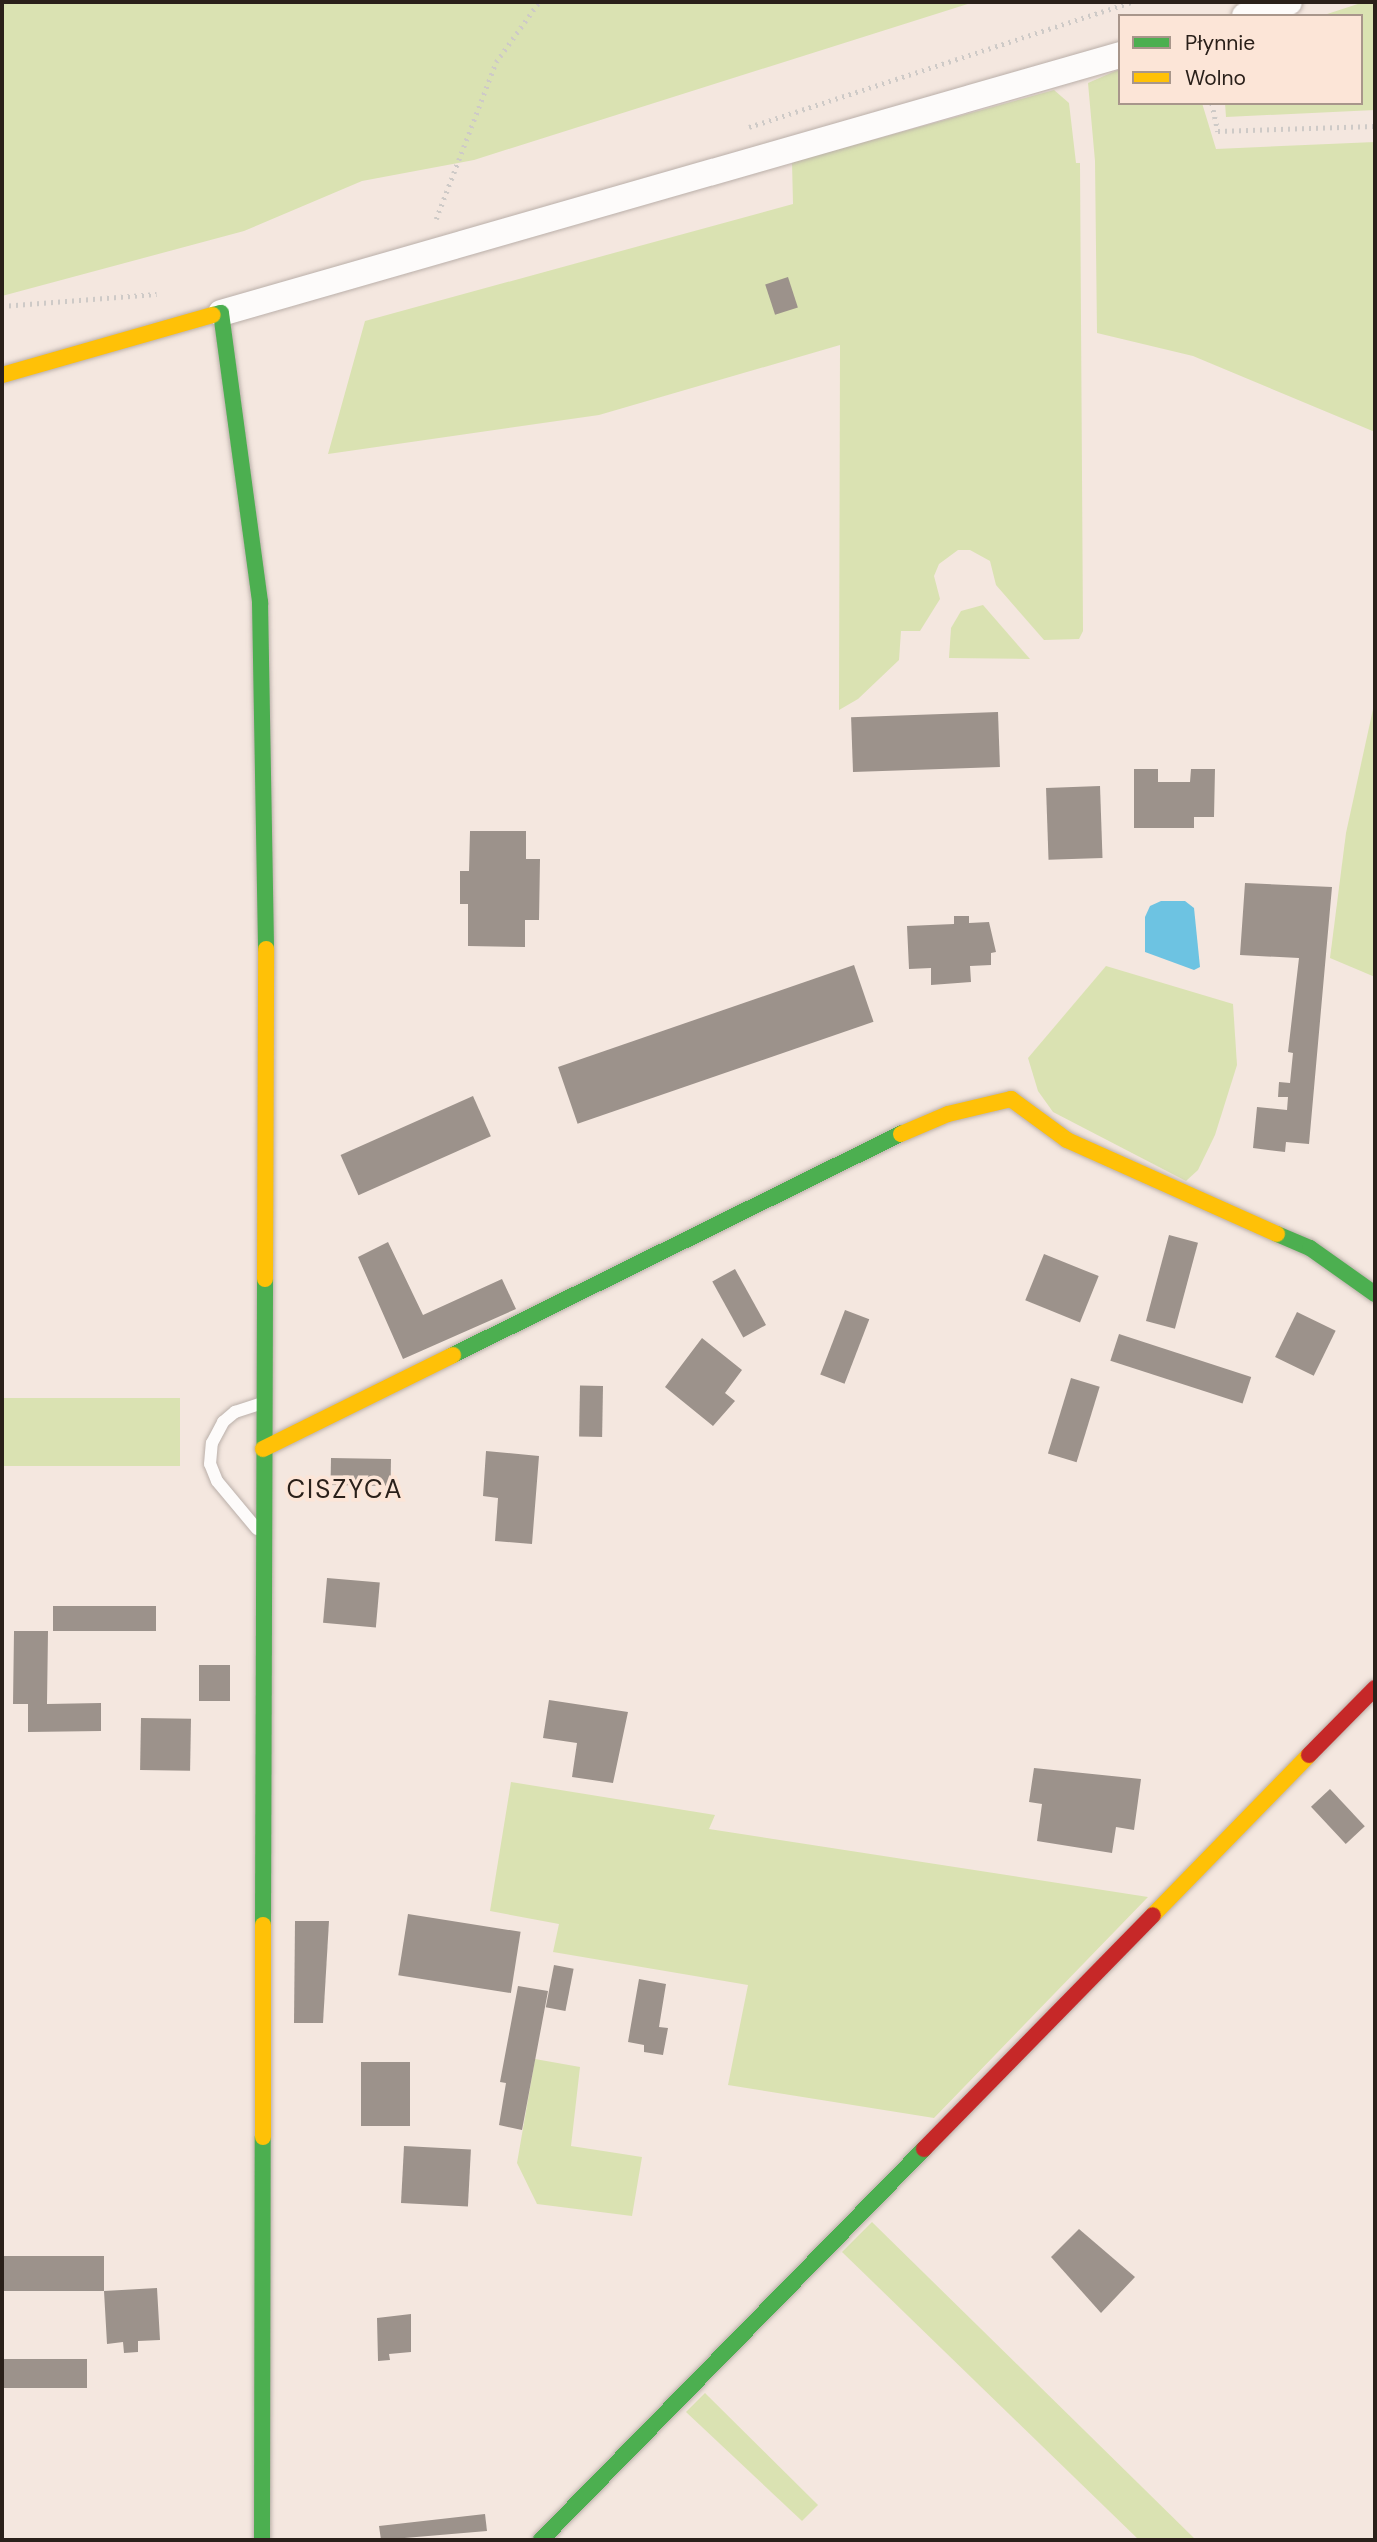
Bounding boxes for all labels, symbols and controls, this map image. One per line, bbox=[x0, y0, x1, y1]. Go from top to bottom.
legend bbox=[1118, 14, 1363, 105]
text: Płynnie bbox=[1185, 29, 1255, 57]
text: Wolno bbox=[1185, 64, 1246, 92]
district label: CISZYCA bbox=[287, 1474, 403, 1506]

